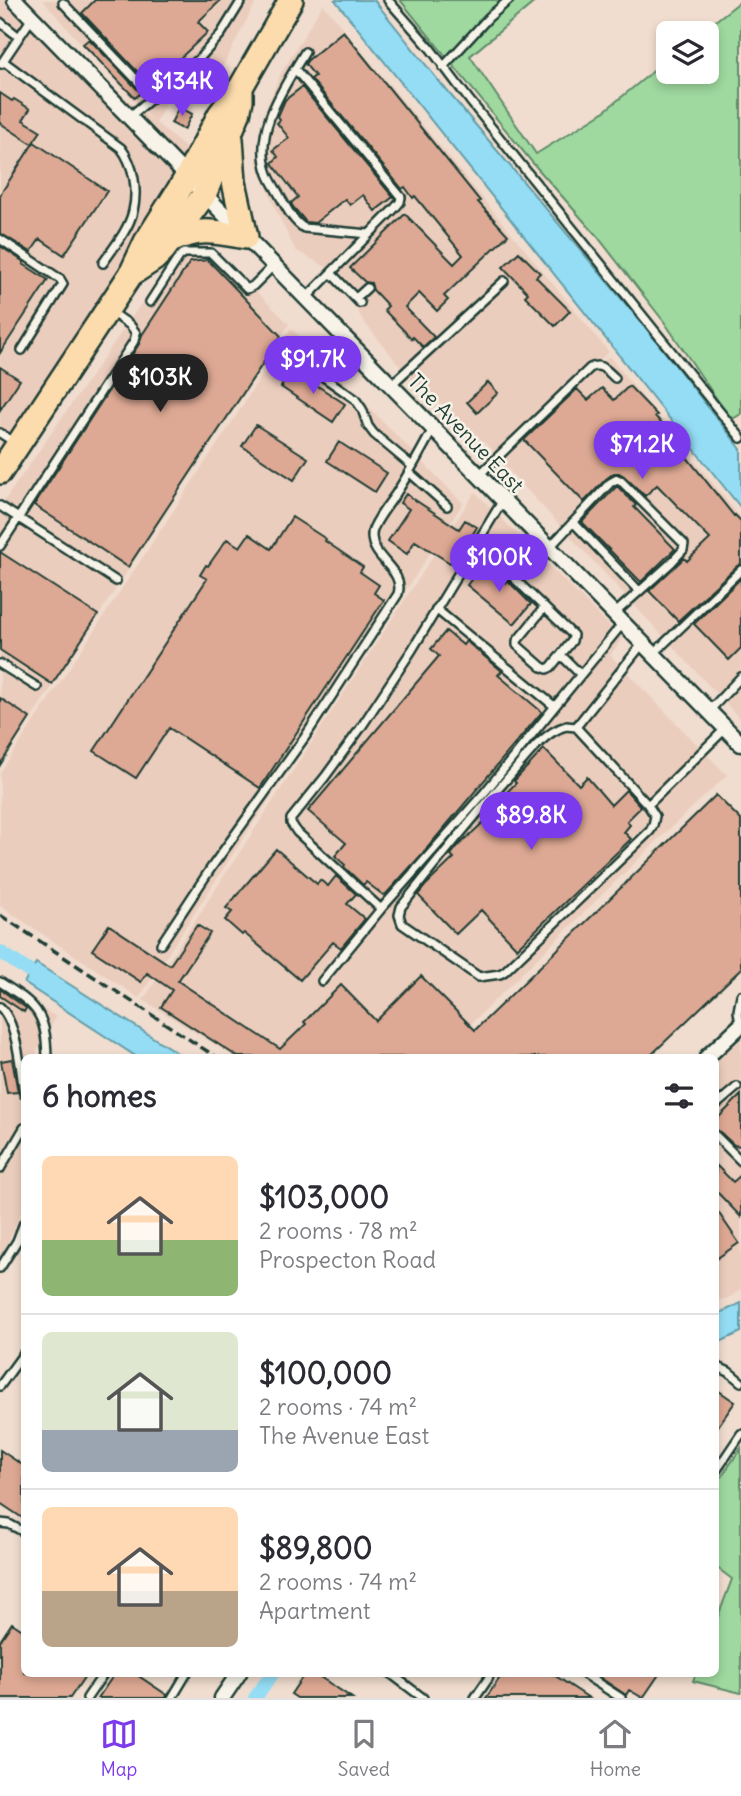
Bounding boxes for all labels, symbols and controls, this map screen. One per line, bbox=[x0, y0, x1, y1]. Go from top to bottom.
map controls bbox=[656, 21, 719, 84]
button: layers bbox=[656, 21, 719, 84]
pin: $134K bbox=[133, 58, 231, 118]
text: $134K bbox=[151, 66, 213, 95]
pin: $91.7K bbox=[256, 336, 370, 396]
text: $91.7K bbox=[280, 344, 346, 373]
pin: $103K bbox=[111, 354, 209, 414]
text: $103K bbox=[128, 362, 192, 391]
street label: The Avenue East bbox=[402, 368, 530, 498]
pin: $71.2K bbox=[585, 421, 699, 481]
text: $71.2K bbox=[610, 429, 674, 458]
pin: $100K bbox=[450, 534, 548, 594]
text: $100K bbox=[466, 542, 532, 571]
pin: $89.8K bbox=[474, 792, 588, 852]
text: $89.8K bbox=[496, 800, 566, 829]
text: 6 homes bbox=[42, 1077, 157, 1115]
icon: filters bbox=[660, 1077, 698, 1115]
text: $103,000 bbox=[259, 1178, 389, 1216]
icon: home bbox=[98, 1184, 182, 1268]
text: 2 rooms · 78 m² bbox=[259, 1216, 418, 1245]
text: Prospecton Road bbox=[259, 1245, 436, 1274]
text: $100,000 bbox=[259, 1354, 392, 1392]
icon: home bbox=[98, 1360, 182, 1444]
text: 2 rooms · 74 m² bbox=[259, 1392, 417, 1421]
text: The Avenue East bbox=[259, 1421, 429, 1450]
text: $89,800 bbox=[259, 1529, 373, 1567]
icon: home bbox=[98, 1535, 182, 1619]
text: 2 rooms · 74 m² bbox=[259, 1567, 417, 1596]
text: Apartment bbox=[259, 1596, 371, 1625]
tab: Map bbox=[100, 1715, 138, 1781]
tab: Saved bbox=[338, 1715, 390, 1781]
tab: Home bbox=[590, 1715, 641, 1781]

